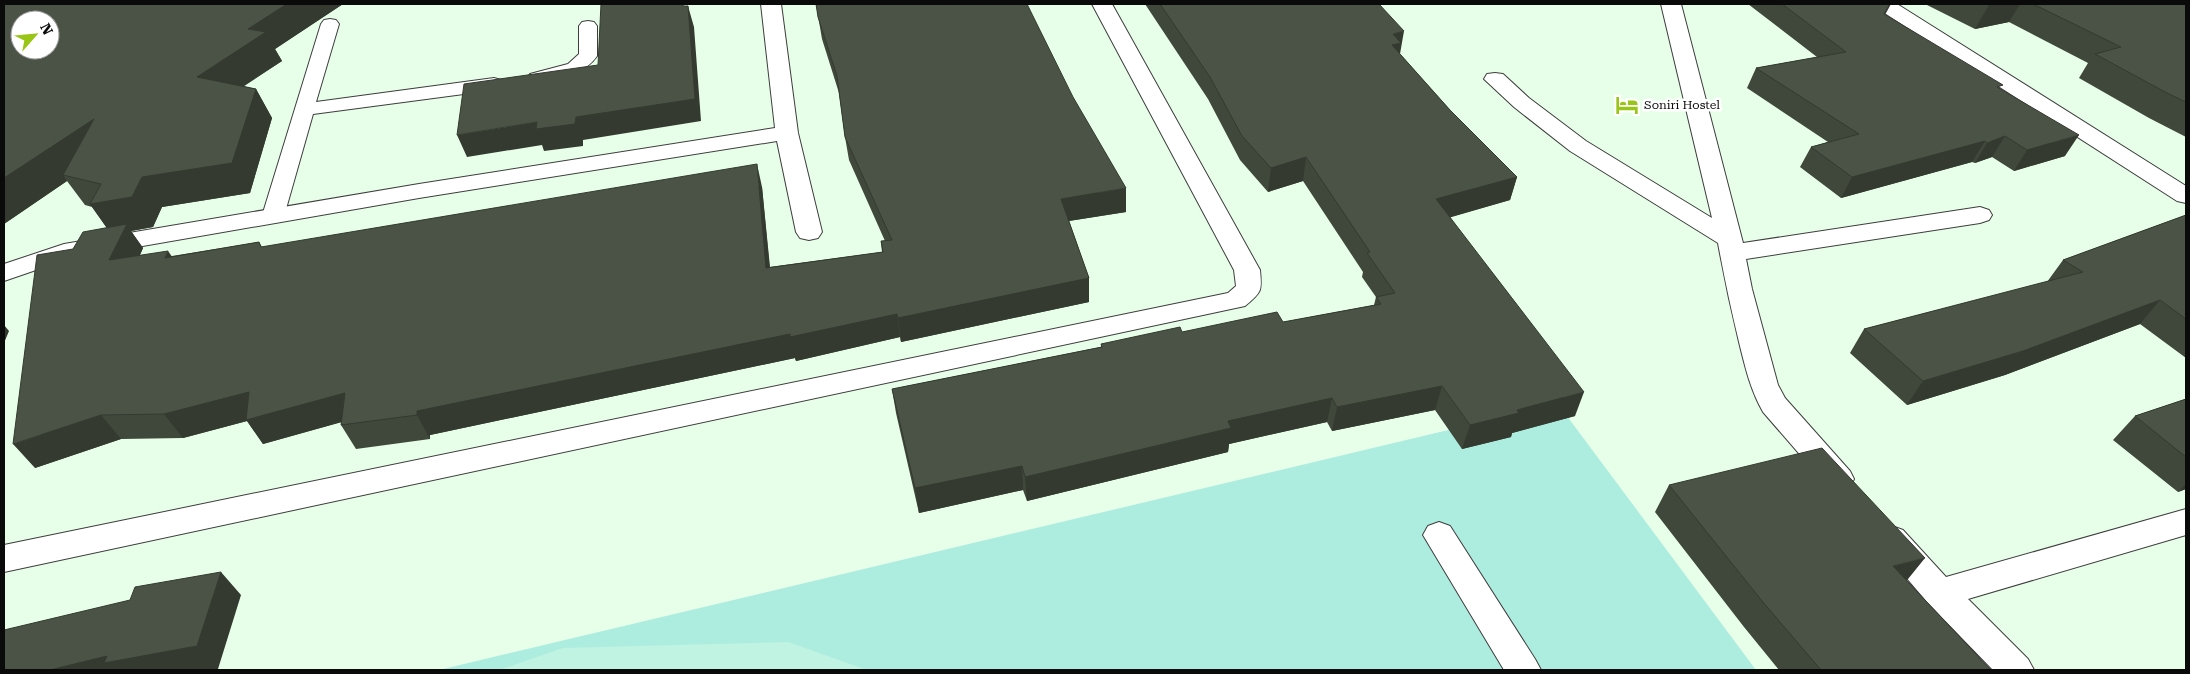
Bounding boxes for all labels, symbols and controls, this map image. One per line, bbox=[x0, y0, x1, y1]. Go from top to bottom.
north arrow bbox=[10, 10, 60, 60]
text: N bbox=[37, 21, 56, 38]
hotel icon: Soniri Hostel bbox=[1614, 92, 1640, 118]
place label: Soniri Hostel bbox=[1644, 98, 1720, 112]

